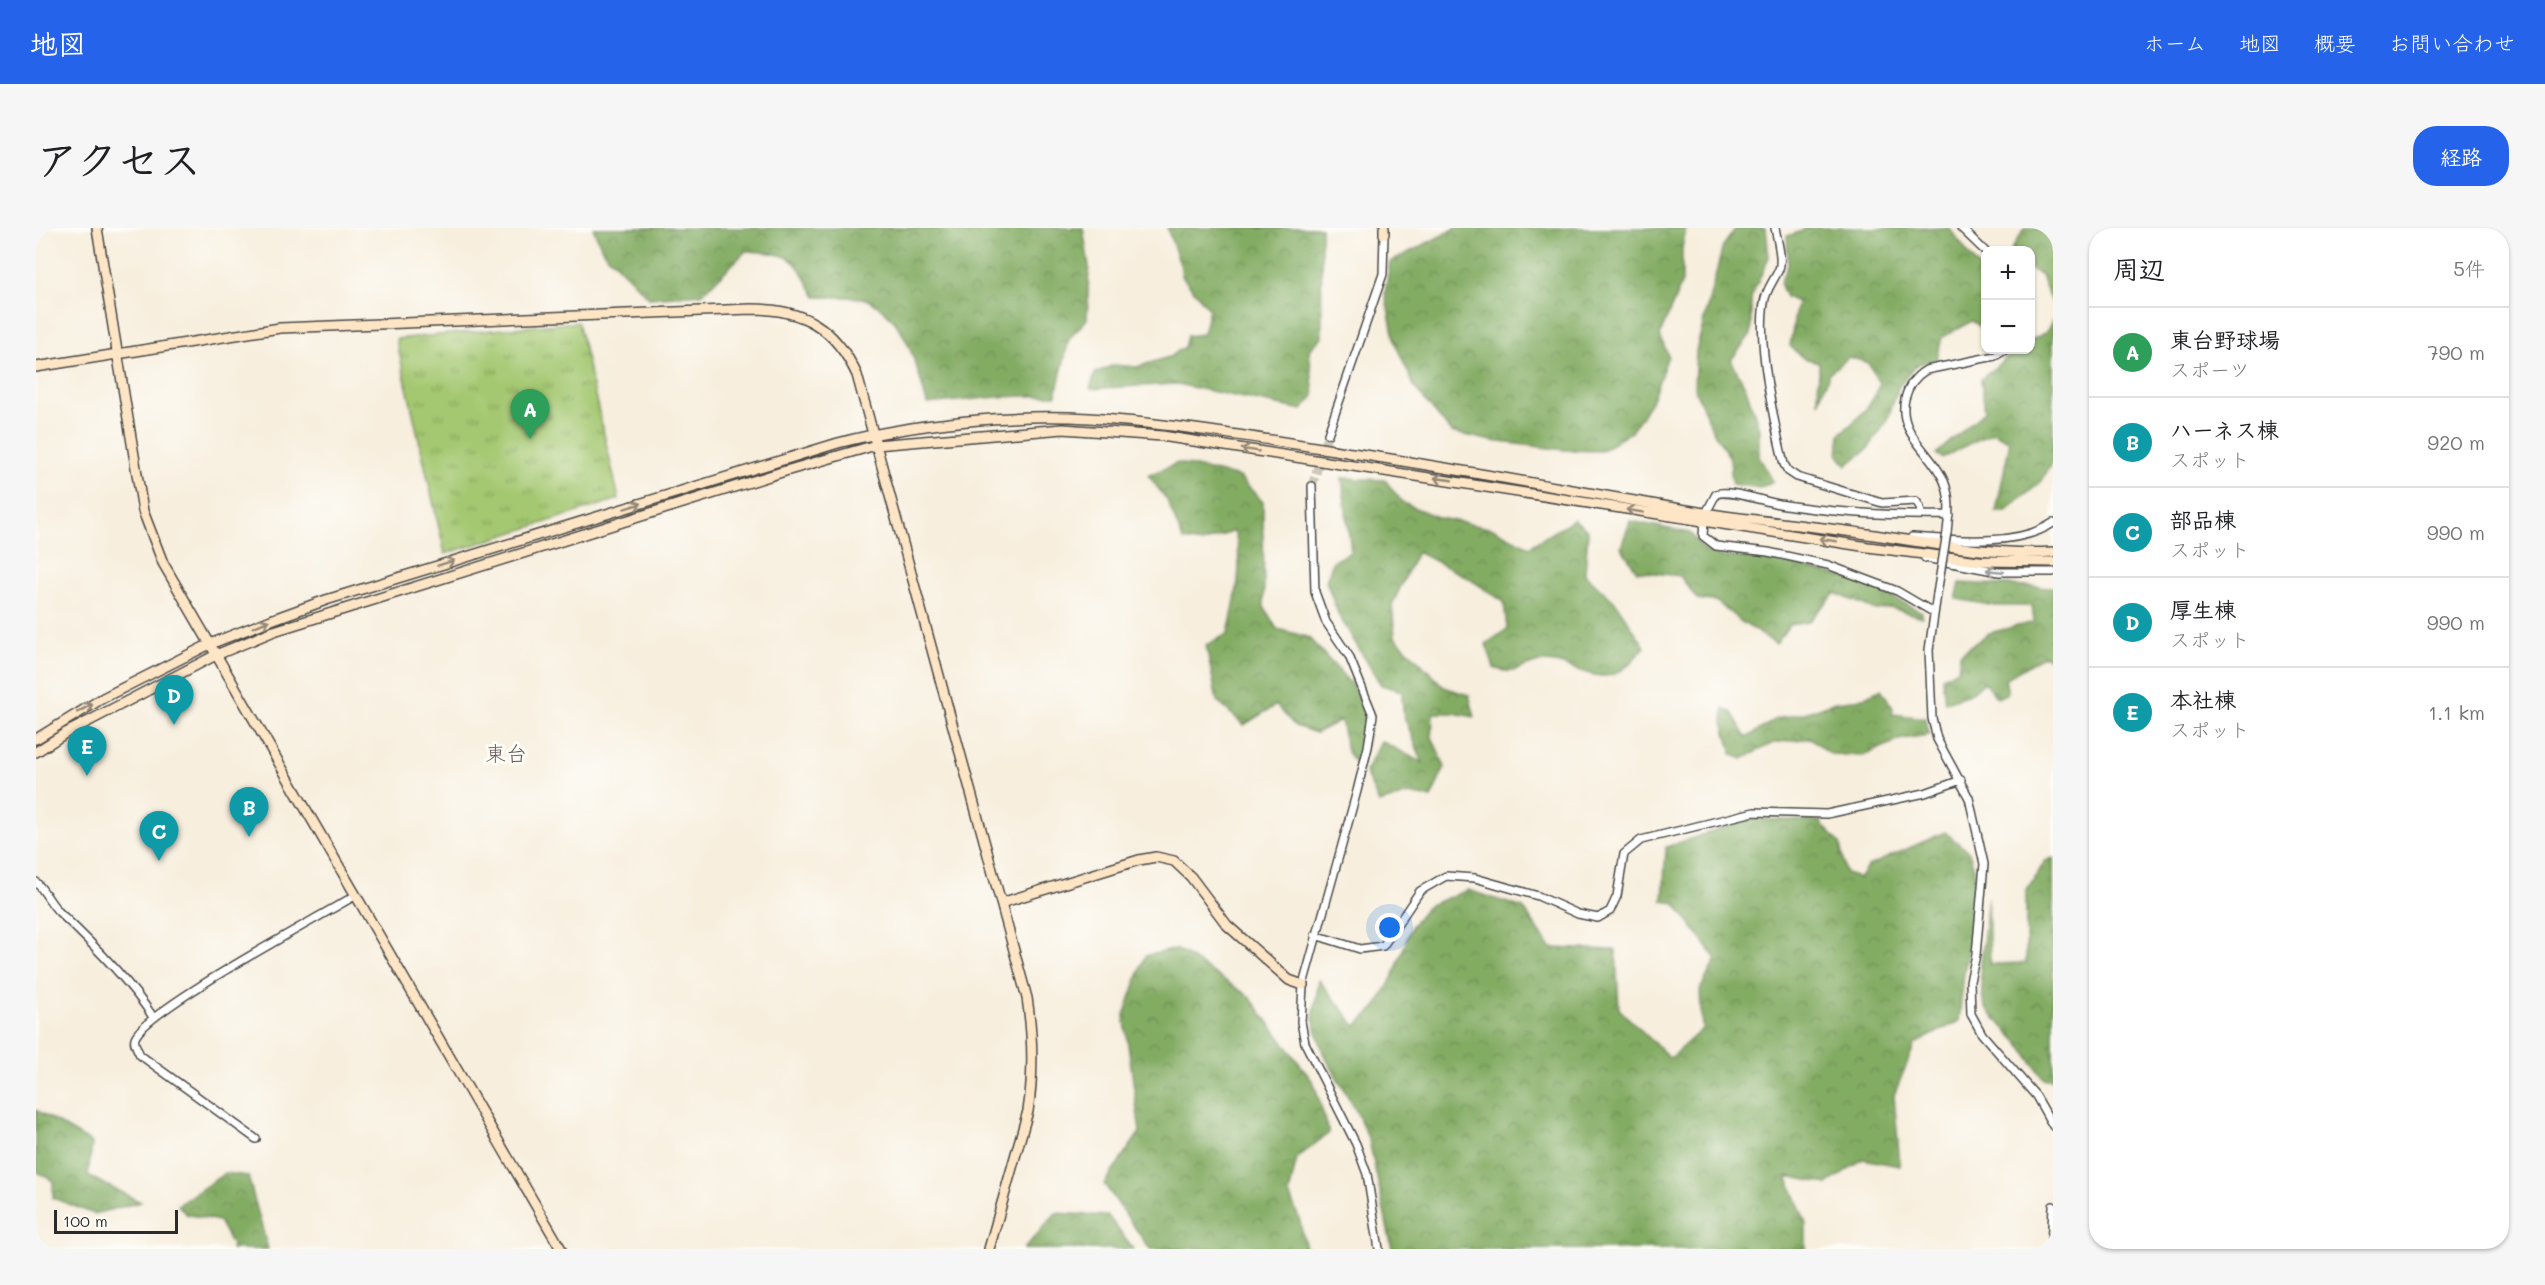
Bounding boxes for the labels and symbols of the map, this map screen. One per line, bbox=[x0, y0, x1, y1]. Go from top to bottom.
pin: A bbox=[510, 390, 550, 439]
one-way arrow bbox=[1241, 444, 1260, 455]
one-way arrow bbox=[1434, 473, 1453, 484]
one-way arrow bbox=[623, 500, 642, 511]
one-way arrow bbox=[1626, 506, 1645, 517]
one-way arrow bbox=[1819, 535, 1838, 546]
one-way arrow bbox=[436, 557, 455, 568]
one-way arrow bbox=[1985, 565, 2005, 576]
one-way arrow bbox=[251, 618, 270, 629]
pin: D bbox=[154, 676, 194, 725]
one-way arrow bbox=[76, 702, 94, 713]
pin: E bbox=[68, 726, 106, 776]
district label: 東台 bbox=[485, 739, 527, 766]
pin: B bbox=[230, 788, 268, 837]
pin: C bbox=[140, 812, 178, 861]
your location bbox=[1375, 913, 1404, 942]
scale bar bbox=[54, 1207, 178, 1234]

